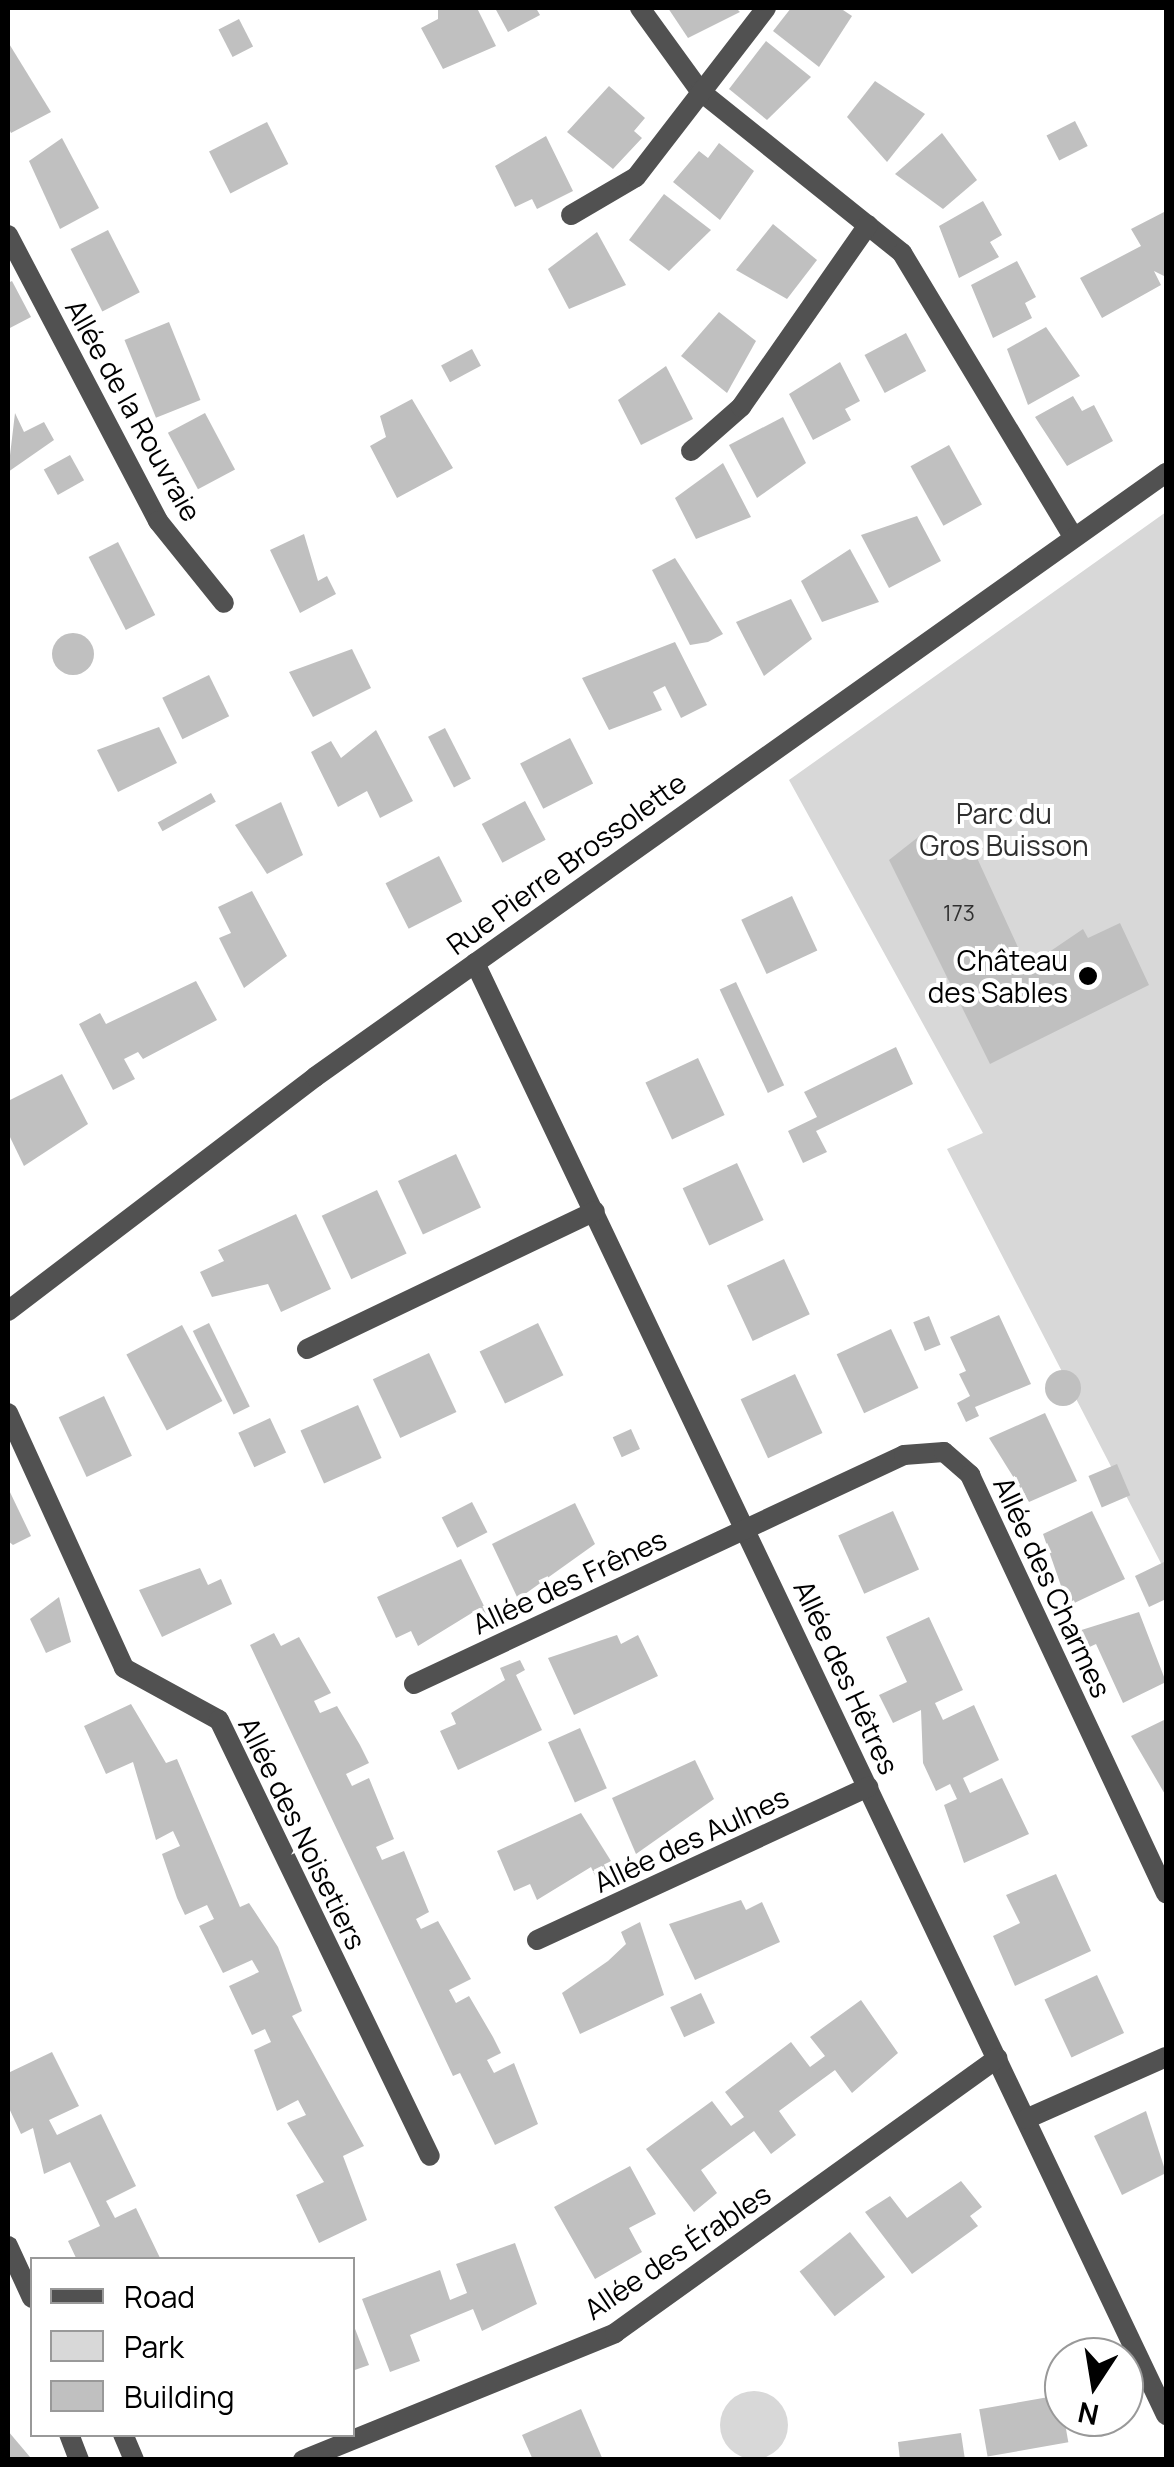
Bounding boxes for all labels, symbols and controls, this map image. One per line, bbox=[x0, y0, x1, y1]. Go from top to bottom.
street label: Allée de la Rouvraie bbox=[59, 293, 209, 527]
street label: Rue Pierre Brossolette bbox=[440, 765, 692, 961]
park label: Parc du Gros Buisson bbox=[919, 796, 1089, 862]
house number: 173 bbox=[943, 901, 975, 927]
place label: Château des Sables bbox=[928, 943, 1068, 1009]
marker: Château des Sables bbox=[1077, 965, 1099, 987]
street label: Allée des Charmes bbox=[987, 1471, 1119, 1703]
street label: Allée des Frênes bbox=[467, 1521, 671, 1641]
street label: Allée des Hêtres bbox=[787, 1575, 907, 1779]
street label: Allée des Noisetiers bbox=[232, 1711, 374, 1955]
street label: Allée des Aulnes bbox=[588, 1779, 794, 1899]
street label: Allée des Érables bbox=[577, 2176, 777, 2326]
legend bbox=[30, 2257, 355, 2437]
text: Road bbox=[124, 2276, 195, 2317]
text: Park bbox=[124, 2326, 184, 2367]
north arrow bbox=[1044, 2337, 1144, 2437]
text: Building bbox=[124, 2376, 235, 2417]
text: N bbox=[1074, 2394, 1102, 2435]

